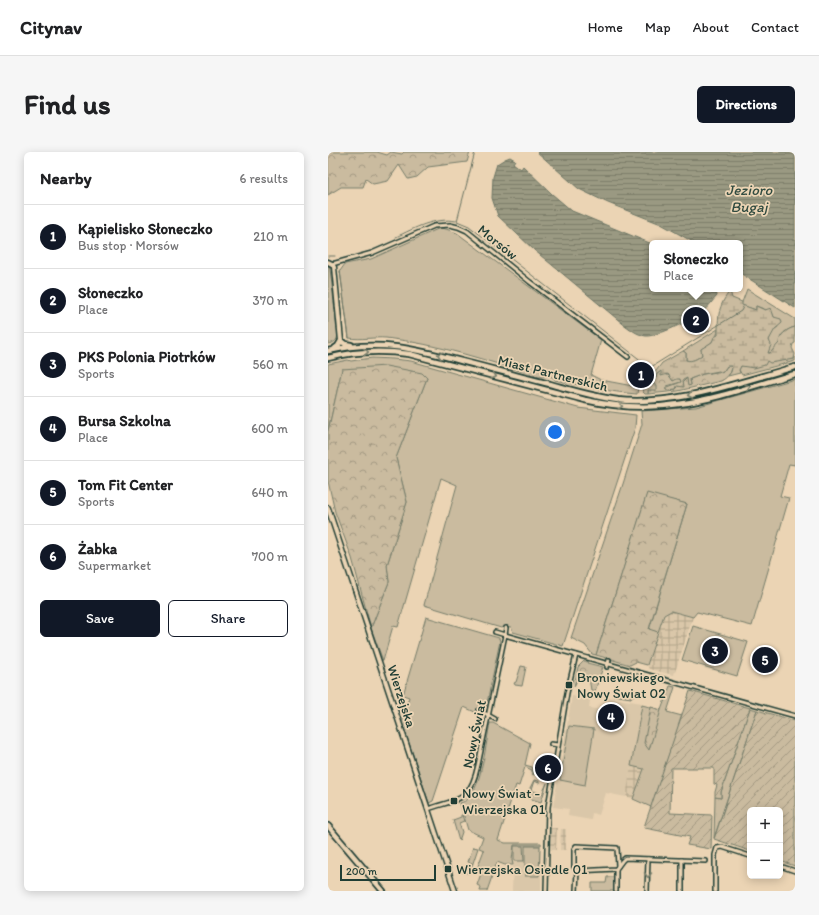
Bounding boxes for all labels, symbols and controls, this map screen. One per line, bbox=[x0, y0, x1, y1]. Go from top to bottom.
text: Citynav bbox=[20, 16, 82, 39]
text: Home bbox=[588, 19, 623, 36]
text: Map bbox=[645, 19, 671, 36]
text: About bbox=[693, 19, 729, 36]
text: Contact bbox=[751, 19, 799, 36]
button: Directions bbox=[697, 86, 795, 123]
text: Find us bbox=[24, 87, 111, 121]
text: Nearby bbox=[40, 168, 92, 188]
text: 6 results bbox=[240, 171, 288, 186]
water label: Jezioro Bugaj bbox=[726, 181, 773, 216]
text: Kąpielisko Słoneczko bbox=[78, 220, 213, 238]
street label: Morsów bbox=[474, 221, 522, 264]
text: 1 bbox=[50, 229, 56, 244]
text: 210 m bbox=[253, 229, 288, 244]
text: Bus stop · Morsów bbox=[78, 238, 179, 253]
popup bbox=[649, 240, 743, 292]
text: Słoneczko bbox=[663, 250, 729, 268]
text: Place bbox=[663, 268, 693, 283]
text: Słoneczko bbox=[78, 284, 143, 302]
text: 2 bbox=[50, 293, 56, 308]
text: 370 m bbox=[253, 293, 288, 308]
text: Place bbox=[78, 302, 108, 317]
pin: 2 bbox=[683, 305, 709, 335]
one-way arrow bbox=[363, 347, 369, 356]
text: PKS Polonia Piotrków bbox=[78, 348, 215, 366]
one-way arrow bbox=[437, 351, 444, 360]
street label: Miast Partnerskich bbox=[496, 352, 610, 396]
text: 3 bbox=[49, 357, 57, 372]
text: 560 m bbox=[252, 357, 288, 372]
pin: 1 bbox=[628, 360, 654, 390]
text: Sports bbox=[78, 366, 114, 381]
one-way arrow bbox=[490, 371, 497, 379]
one-way arrow bbox=[744, 383, 751, 392]
one-way arrow bbox=[687, 391, 693, 399]
one-way arrow bbox=[617, 401, 623, 410]
text: Bursa Szkolna bbox=[78, 412, 171, 430]
text: 4 bbox=[49, 421, 57, 436]
text: 600 m bbox=[251, 421, 288, 436]
your location bbox=[545, 422, 565, 442]
text: Place bbox=[78, 430, 108, 445]
text: Tom Fit Center bbox=[78, 476, 173, 494]
text: 5 bbox=[50, 485, 56, 500]
text: 640 m bbox=[251, 485, 288, 500]
text: Sports bbox=[78, 494, 114, 509]
text: Żabka bbox=[78, 540, 117, 558]
text: 6 bbox=[50, 549, 56, 564]
text: 700 m bbox=[252, 549, 288, 564]
text: Supermarket bbox=[78, 558, 151, 573]
button: Save bbox=[40, 600, 160, 637]
button: Share bbox=[168, 600, 288, 637]
pin: 3 bbox=[702, 636, 728, 666]
pin: 5 bbox=[752, 645, 778, 675]
street label: Wierzejska bbox=[383, 663, 420, 730]
place label: Broniewskiego Nowy Świat 02 bbox=[577, 669, 666, 702]
marker: Broniewskiego Nowy Świat 02 bbox=[564, 680, 574, 690]
street label: Nowy Świat bbox=[459, 698, 490, 770]
pin: 4 bbox=[598, 702, 624, 732]
pin: 6 bbox=[535, 753, 561, 783]
place label: Nowy Świat - Wierzejska 01 bbox=[462, 785, 546, 818]
marker: Nowy Świat - Wierzejska 01 bbox=[449, 796, 459, 806]
map controls bbox=[747, 807, 783, 879]
button: + bbox=[747, 807, 783, 843]
button: − bbox=[747, 843, 783, 879]
place label: Wierzejska Osiedle 01 bbox=[456, 861, 588, 878]
scale bar bbox=[340, 863, 436, 882]
marker: Wierzejska Osiedle 01 bbox=[443, 864, 453, 874]
text: 200 m bbox=[346, 865, 377, 878]
one-way arrow bbox=[644, 872, 652, 878]

